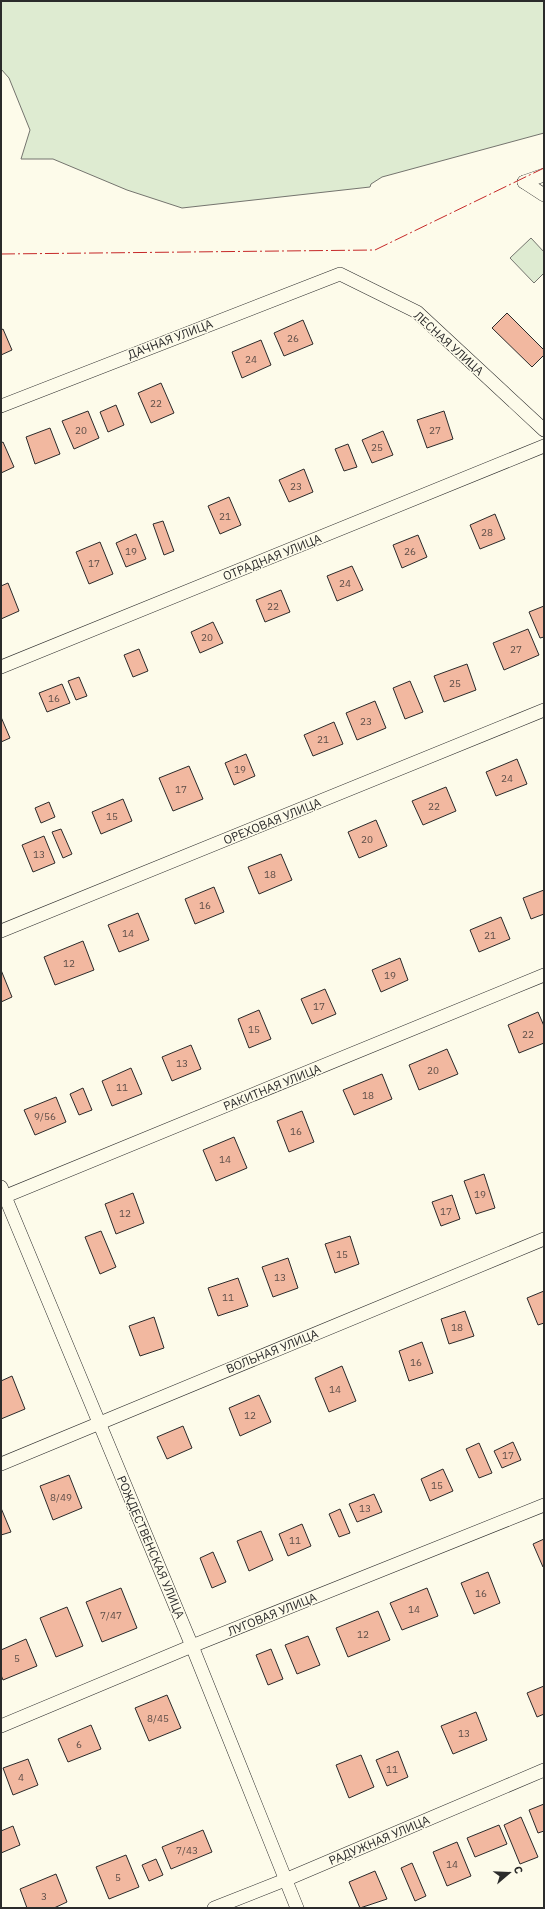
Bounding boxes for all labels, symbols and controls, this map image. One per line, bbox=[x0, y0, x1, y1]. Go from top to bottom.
street label: ЛЕСНАЯ УЛИЦА bbox=[411, 308, 487, 379]
street label: ДАЧНАЯ УЛИЦА bbox=[125, 316, 215, 362]
house number: 26 bbox=[287, 332, 299, 345]
house number: 24 bbox=[245, 353, 257, 366]
house number: 22 bbox=[150, 397, 162, 410]
house number: 20 bbox=[75, 424, 87, 437]
house number: 27 bbox=[429, 424, 441, 437]
house number: 25 bbox=[371, 441, 383, 454]
house number: 23 bbox=[290, 480, 302, 493]
house number: 21 bbox=[219, 510, 231, 523]
house number: 28 bbox=[481, 526, 493, 539]
street label: ОТРАДНАЯ УЛИЦА bbox=[221, 530, 324, 584]
house number: 19 bbox=[125, 545, 137, 558]
house number: 26 bbox=[404, 545, 416, 558]
house number: 17 bbox=[88, 557, 100, 570]
house number: 24 bbox=[339, 577, 351, 590]
house number: 22 bbox=[267, 600, 279, 613]
house number: 20 bbox=[201, 631, 213, 644]
house number: 27 bbox=[510, 643, 522, 656]
house number: 25 bbox=[449, 677, 461, 690]
house number: 16 bbox=[48, 692, 60, 705]
house number: 23 bbox=[360, 715, 372, 728]
house number: 21 bbox=[317, 733, 329, 746]
house number: 19 bbox=[234, 763, 246, 776]
house number: 24 bbox=[501, 772, 513, 785]
house number: 17 bbox=[175, 783, 187, 796]
street label: ОРЕХОВАЯ УЛИЦА bbox=[221, 794, 323, 847]
house number: 22 bbox=[428, 800, 440, 813]
house number: 15 bbox=[106, 810, 118, 823]
house number: 20 bbox=[361, 833, 373, 846]
house number: 13 bbox=[33, 848, 45, 861]
house number: 18 bbox=[264, 868, 276, 881]
house number: 16 bbox=[199, 899, 211, 912]
house number: 14 bbox=[122, 927, 134, 940]
house number: 21 bbox=[484, 929, 496, 942]
house number: 12 bbox=[63, 957, 75, 970]
house number: 19 bbox=[384, 969, 396, 982]
house number: 17 bbox=[313, 1000, 325, 1013]
house number: 15 bbox=[248, 1023, 260, 1036]
house number: 22 bbox=[522, 1028, 534, 1041]
house number: 13 bbox=[176, 1057, 188, 1070]
street label: РАКИТНАЯ УЛИЦА bbox=[221, 1060, 323, 1113]
house number: 20 bbox=[427, 1064, 439, 1077]
house number: 11 bbox=[116, 1081, 128, 1094]
house number: 18 bbox=[362, 1089, 374, 1102]
house number: 9/56 bbox=[34, 1110, 56, 1123]
house number: 16 bbox=[290, 1125, 302, 1138]
house number: 14 bbox=[219, 1153, 231, 1166]
house number: 19 bbox=[474, 1188, 486, 1201]
house number: 17 bbox=[440, 1205, 452, 1218]
house number: 12 bbox=[119, 1207, 131, 1220]
house number: 15 bbox=[336, 1248, 348, 1261]
house number: 13 bbox=[274, 1271, 286, 1284]
house number: 11 bbox=[222, 1291, 234, 1304]
house number: 18 bbox=[451, 1321, 463, 1334]
street label: ВОЛЬНАЯ УЛИЦА bbox=[224, 1326, 321, 1376]
house number: 16 bbox=[410, 1356, 422, 1369]
house number: 14 bbox=[329, 1383, 341, 1396]
house number: 12 bbox=[244, 1409, 256, 1422]
house number: 17 bbox=[502, 1449, 514, 1462]
street label: РОЖДЕСТВЕНСКАЯ УЛИЦА bbox=[114, 1473, 188, 1621]
house number: 15 bbox=[431, 1479, 443, 1492]
house number: 8/49 bbox=[50, 1491, 72, 1504]
house number: 13 bbox=[359, 1502, 371, 1515]
house number: 11 bbox=[289, 1534, 301, 1547]
house number: 16 bbox=[475, 1587, 487, 1600]
street label: ЛУГОВАЯ УЛИЦА bbox=[225, 1589, 319, 1639]
house number: 14 bbox=[408, 1603, 420, 1616]
house number: 7/47 bbox=[100, 1609, 122, 1622]
house number: 12 bbox=[357, 1628, 369, 1641]
house number: 5 bbox=[14, 1652, 20, 1665]
house number: 8/45 bbox=[147, 1712, 169, 1725]
house number: 13 bbox=[458, 1727, 470, 1740]
house number: 6 bbox=[76, 1738, 82, 1751]
house number: 11 bbox=[386, 1763, 398, 1776]
house number: 4 bbox=[18, 1771, 24, 1784]
street label: РАДУЖНАЯ УЛИЦА bbox=[326, 1812, 432, 1868]
house number: 7/43 bbox=[176, 1844, 198, 1857]
north arrow bbox=[489, 1853, 529, 1893]
house number: 14 bbox=[446, 1858, 458, 1871]
text: С bbox=[511, 1864, 526, 1875]
house number: 5 bbox=[115, 1871, 121, 1884]
house number: 3 bbox=[41, 1890, 47, 1903]

